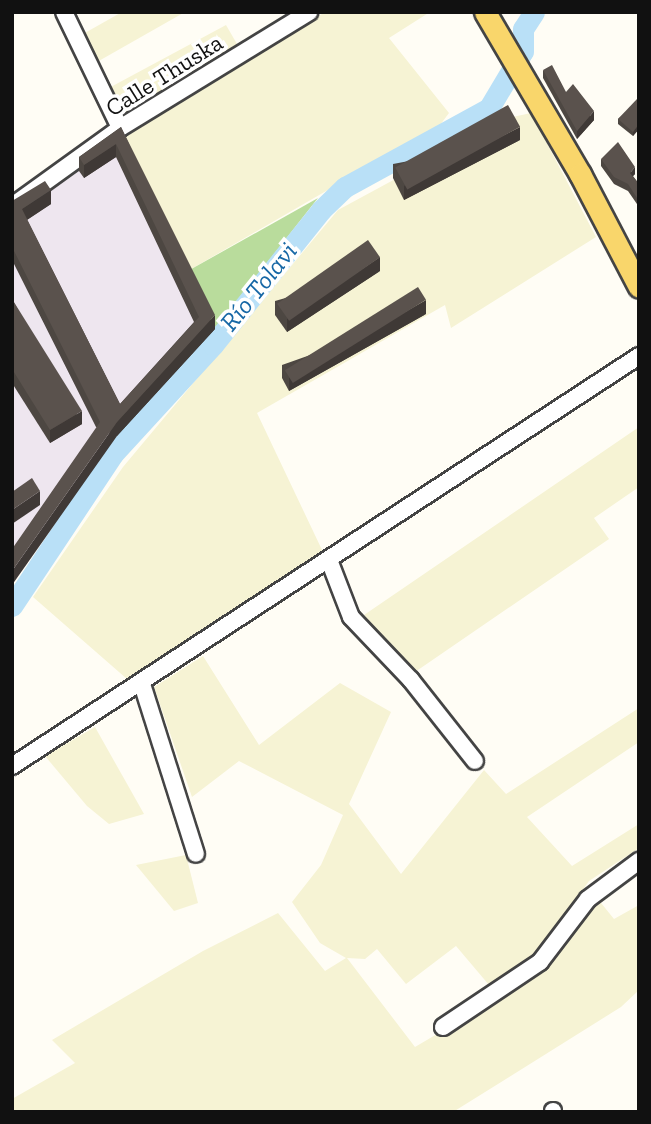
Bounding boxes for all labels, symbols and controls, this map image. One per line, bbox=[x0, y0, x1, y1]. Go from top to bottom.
street label: Calle Thuska bbox=[100, 28, 228, 122]
water label: Río Tolavi bbox=[214, 236, 304, 338]

